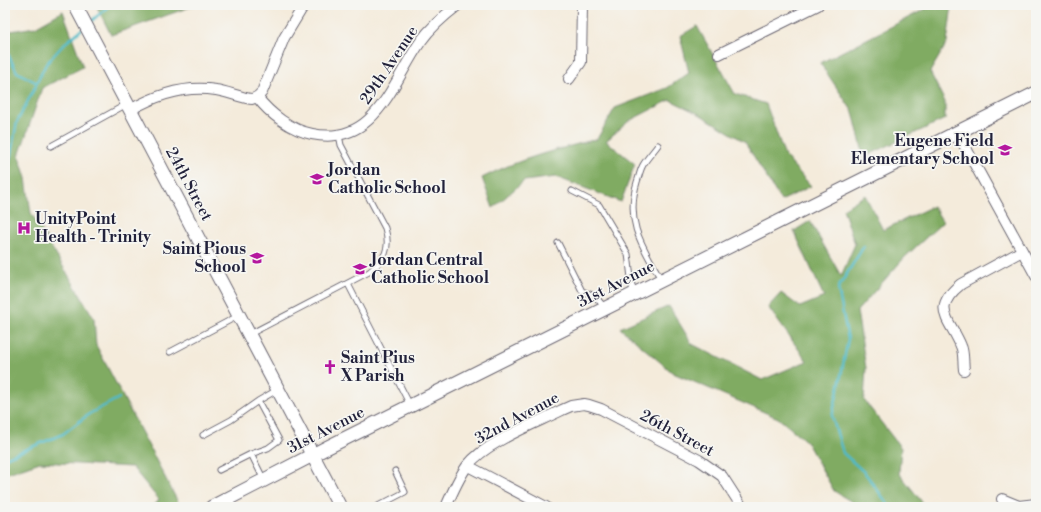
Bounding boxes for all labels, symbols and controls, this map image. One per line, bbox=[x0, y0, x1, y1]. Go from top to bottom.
street label: 29th Avenue bbox=[355, 22, 423, 108]
place label: Eugene Field Elementary School bbox=[851, 131, 995, 169]
school or university icon: Eugene Field Elementary School bbox=[997, 142, 1013, 158]
street label: 24th Street bbox=[161, 144, 217, 225]
place label: Jordan Catholic School bbox=[326, 160, 447, 198]
school or university icon: Jordan Catholic School bbox=[309, 171, 325, 187]
place label: UnityPoint Health - Trinity bbox=[35, 209, 152, 247]
hospital icon: UnityPoint Health - Trinity bbox=[16, 220, 32, 236]
place label: Saint Pious School bbox=[163, 239, 247, 277]
school or university icon: Saint Pious School bbox=[249, 250, 265, 266]
place label: Jordan Central Catholic School bbox=[369, 250, 490, 288]
street label: 31st Avenue bbox=[574, 256, 658, 312]
school or university icon: Jordan Central Catholic School bbox=[352, 261, 368, 277]
place label: Saint Pius X Parish bbox=[340, 348, 415, 386]
church icon: Saint Pius X Parish bbox=[322, 359, 338, 375]
street label: 32nd Avenue bbox=[471, 387, 563, 449]
street label: 31st Avenue bbox=[284, 402, 368, 458]
street label: 26th Street bbox=[637, 405, 718, 461]

